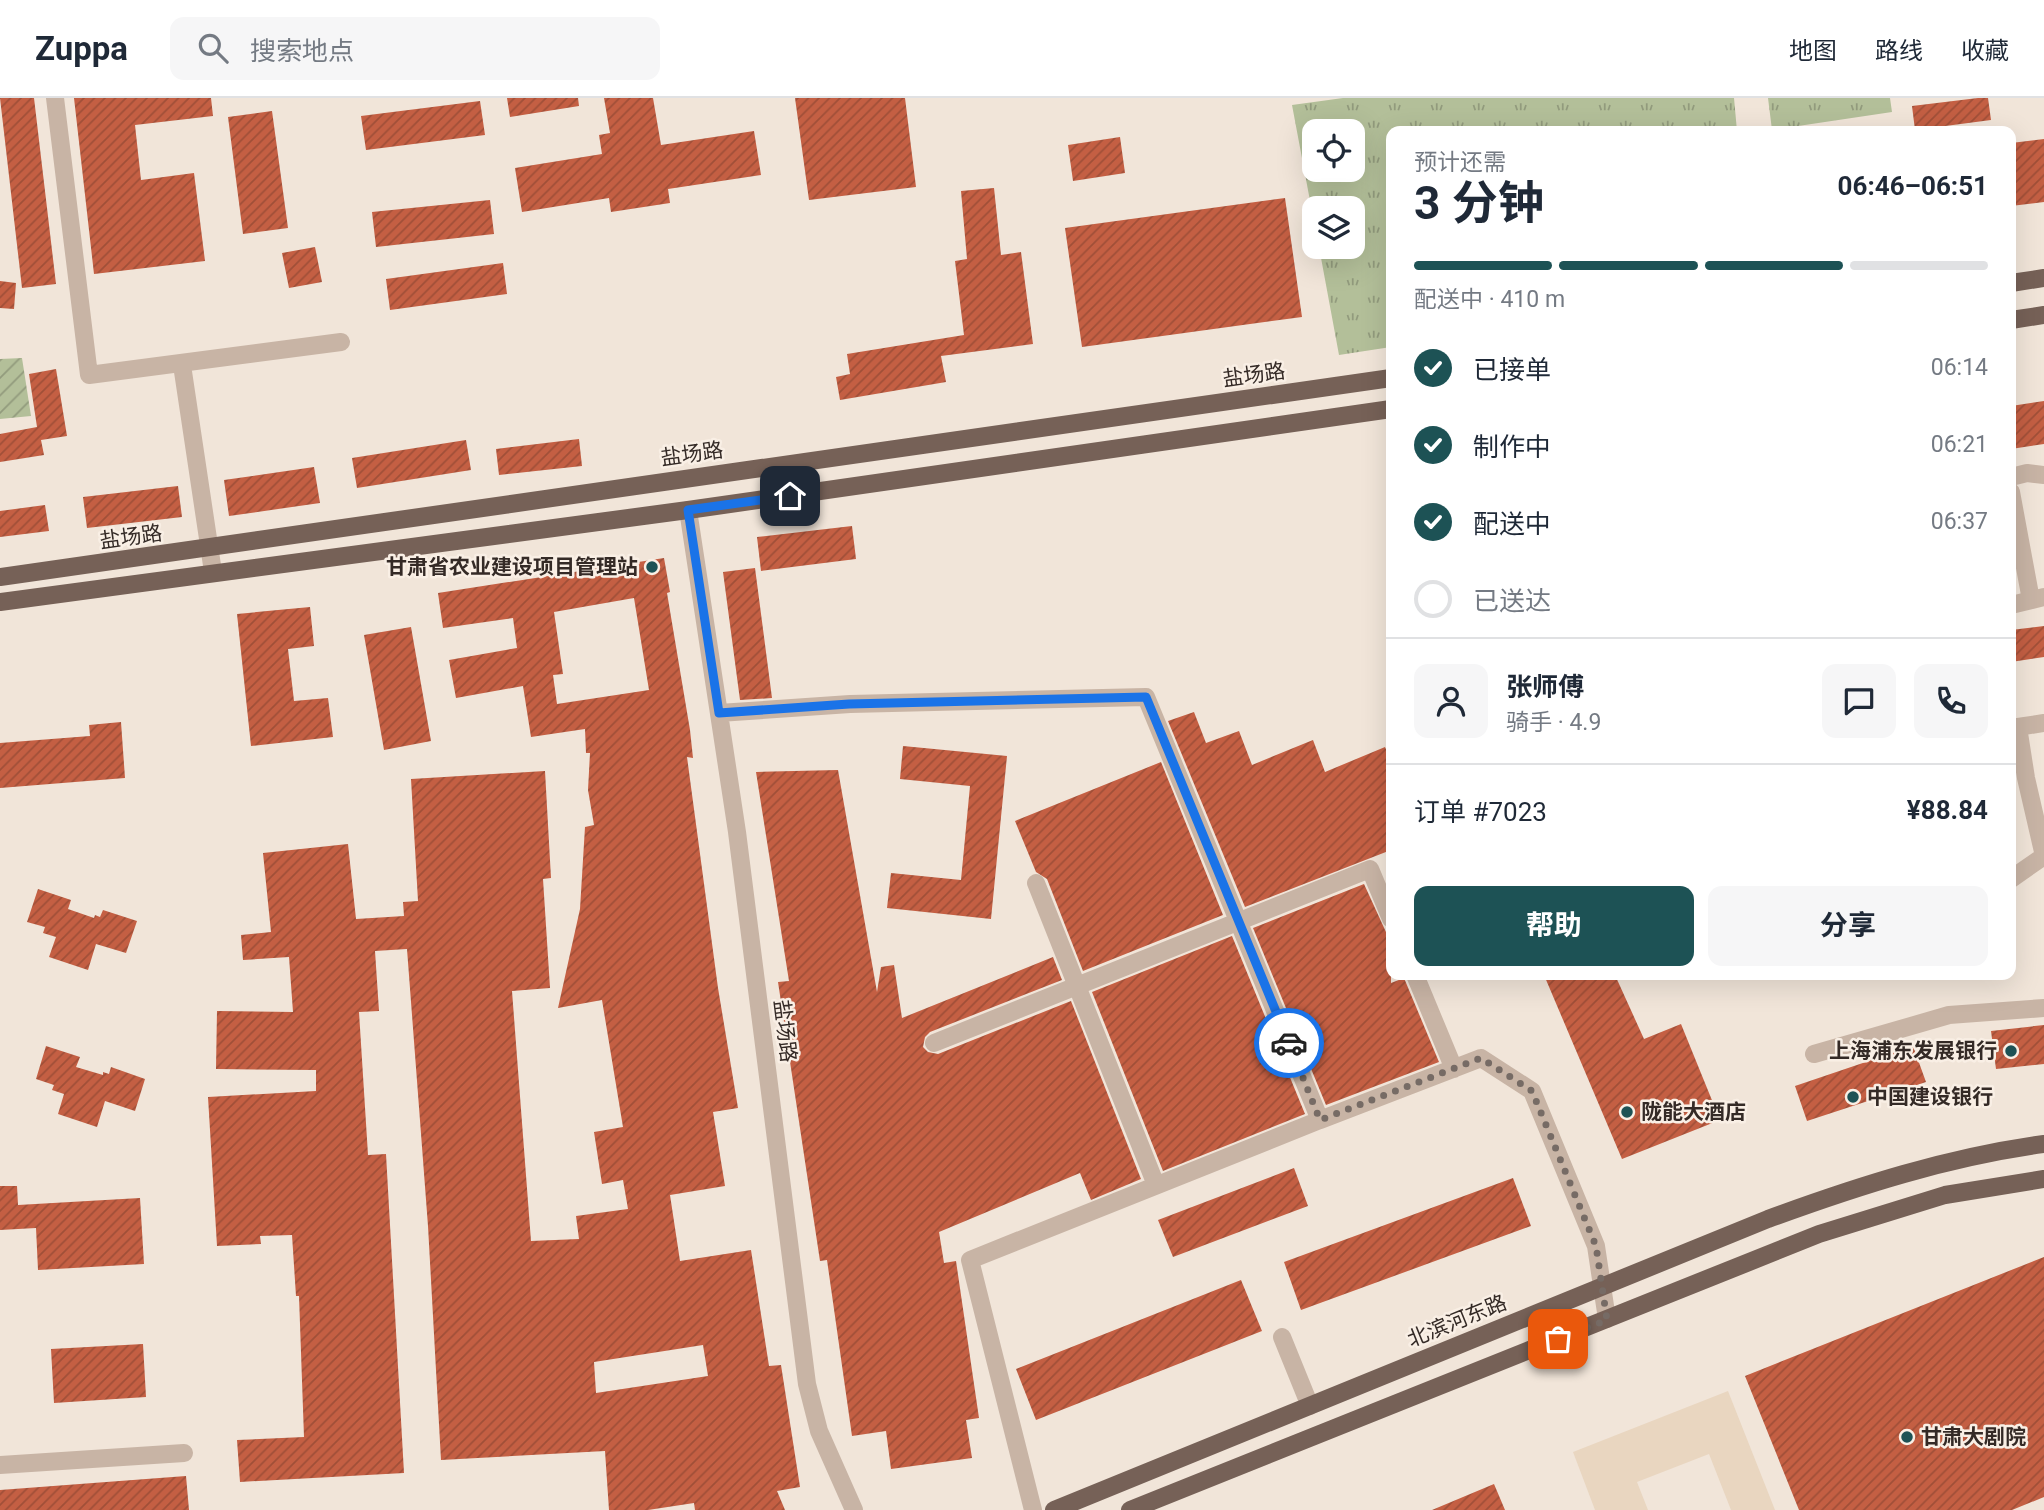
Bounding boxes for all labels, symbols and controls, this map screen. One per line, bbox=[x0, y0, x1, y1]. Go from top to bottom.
search box bbox=[170, 17, 660, 80]
text: Zuppa bbox=[35, 29, 128, 68]
icon: search bbox=[194, 29, 232, 67]
text: 搜索地点 bbox=[250, 36, 354, 66]
text: 地图 bbox=[1789, 37, 1837, 65]
text: 路线 bbox=[1875, 37, 1923, 65]
text: 收藏 bbox=[1961, 37, 2009, 65]
map controls bbox=[1302, 119, 1365, 259]
button: locate bbox=[1302, 119, 1365, 182]
text: 预计还需 bbox=[1414, 149, 1506, 176]
text: 06:46–06:51 bbox=[1838, 171, 1988, 201]
text: 3 分钟 bbox=[1414, 176, 1544, 230]
button: layers bbox=[1302, 196, 1365, 259]
text: 配送中 · 410 m bbox=[1414, 286, 1565, 313]
icon: check bbox=[1414, 349, 1452, 387]
text: 06:14 bbox=[1931, 354, 1988, 381]
text: 已接单 bbox=[1473, 355, 1551, 385]
street label: 盐场路 bbox=[1221, 359, 1287, 391]
icon: check bbox=[1414, 426, 1452, 464]
text: 06:21 bbox=[1931, 431, 1988, 458]
text: 制作中 bbox=[1473, 432, 1551, 462]
street label: 盐场路 bbox=[659, 438, 725, 470]
pin bbox=[760, 466, 820, 526]
icon: home bbox=[771, 477, 809, 515]
icon: check bbox=[1414, 503, 1452, 541]
text: 06:37 bbox=[1931, 508, 1988, 535]
text: 配送中 bbox=[1473, 509, 1551, 539]
street label: 盐场路 bbox=[98, 521, 164, 553]
place label: 甘肃省农业建设项目管理站 bbox=[386, 555, 638, 579]
marker: 甘肃省农业建设项目管理站 bbox=[644, 559, 660, 575]
text: 已送达 bbox=[1473, 586, 1551, 616]
button: person bbox=[1414, 664, 1488, 738]
button: chat bbox=[1822, 664, 1896, 738]
button: phone bbox=[1914, 664, 1988, 738]
text: 张师傅 bbox=[1506, 672, 1584, 702]
text: 骑手 · 4.9 bbox=[1506, 709, 1601, 736]
text: ¥88.84 bbox=[1907, 795, 1988, 825]
text: 订单 #7023 bbox=[1414, 797, 1547, 827]
button: 帮助 bbox=[1414, 886, 1694, 966]
button: 分享 bbox=[1708, 886, 1988, 966]
street label: 盐场路 bbox=[769, 998, 801, 1064]
courier bbox=[1254, 1008, 1324, 1078]
icon: car bbox=[1270, 1024, 1308, 1062]
place label: 上海浦东发展银行 bbox=[1829, 1039, 1997, 1063]
marker: 上海浦东发展银行 bbox=[2003, 1043, 2019, 1059]
place label: 中国建设银行 bbox=[1867, 1085, 1993, 1109]
marker: 中国建设银行 bbox=[1845, 1089, 1861, 1105]
place label: 陇能大酒店 bbox=[1641, 1100, 1746, 1124]
marker: 陇能大酒店 bbox=[1619, 1104, 1635, 1120]
street label: 北滨河东路 bbox=[1404, 1290, 1510, 1352]
pin bbox=[1528, 1309, 1588, 1369]
icon: bag bbox=[1539, 1320, 1577, 1358]
place label: 甘肃大剧院 bbox=[1921, 1425, 2026, 1449]
marker: 甘肃大剧院 bbox=[1899, 1429, 1915, 1445]

